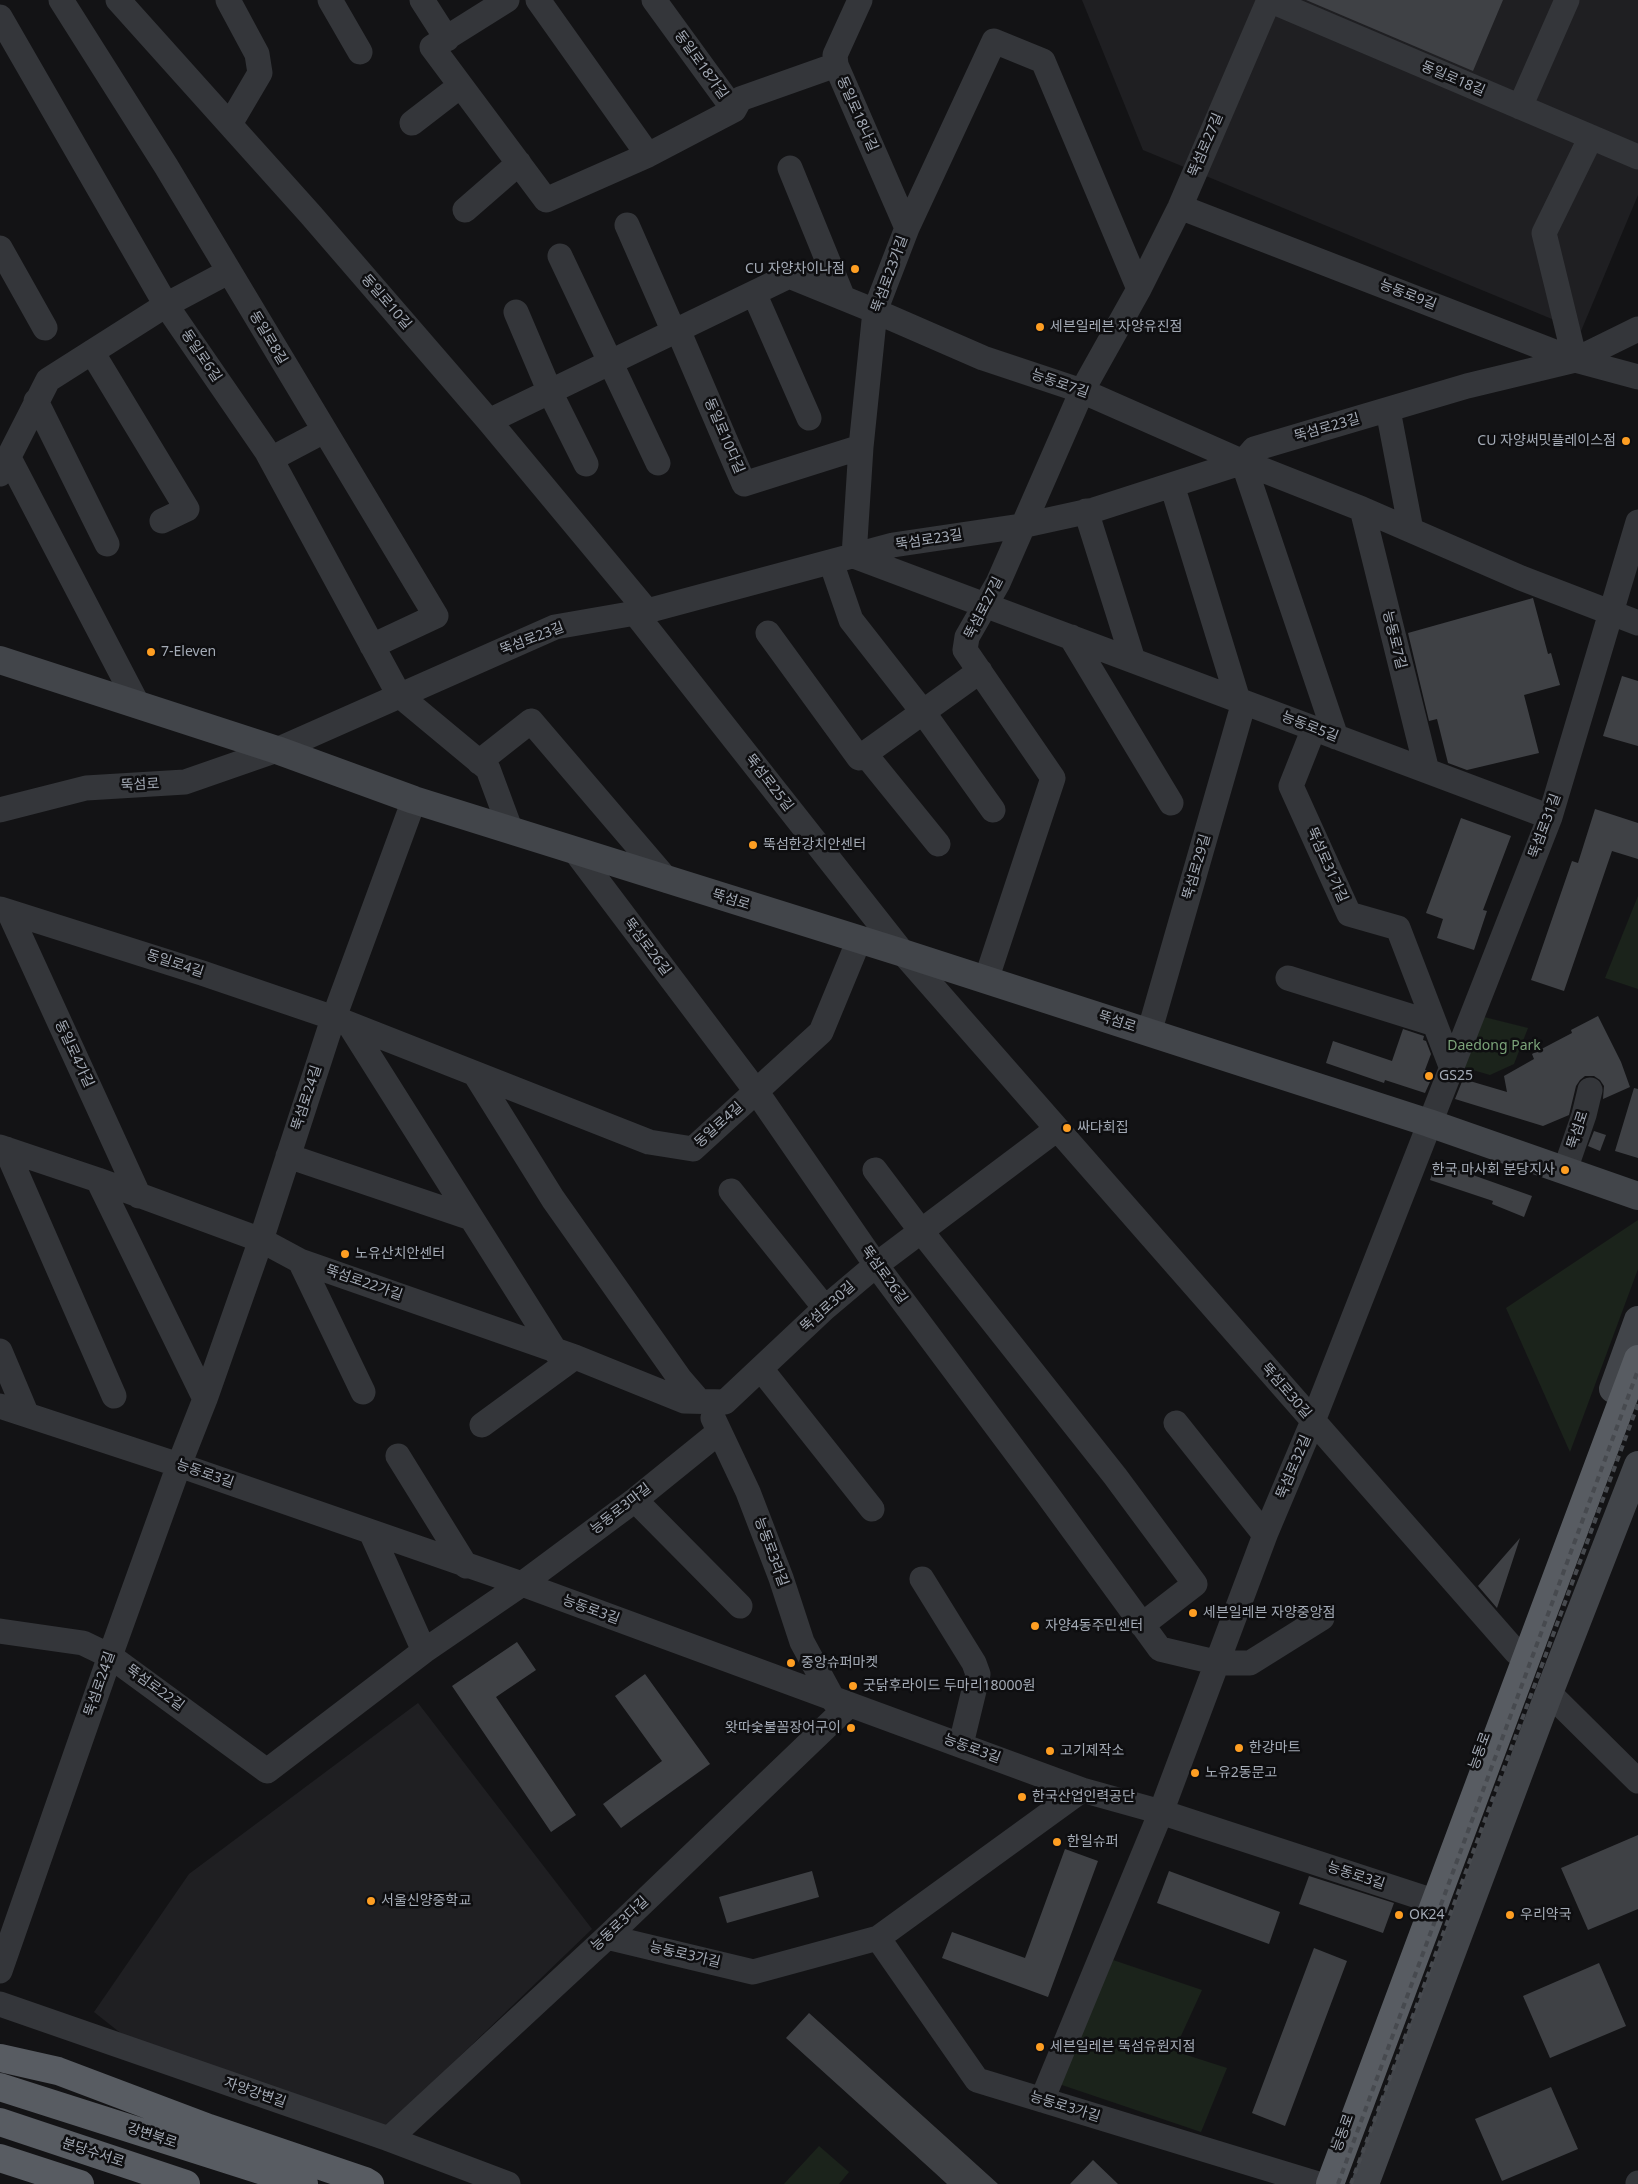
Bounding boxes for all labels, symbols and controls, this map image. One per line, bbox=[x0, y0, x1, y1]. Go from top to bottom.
street label: 동일로18가길 bbox=[671, 28, 731, 102]
street label: 동일로18길 bbox=[1419, 58, 1487, 100]
street label: 동일로18나길 bbox=[833, 74, 881, 154]
street label: 뚝섬로27길 bbox=[1185, 111, 1227, 179]
street label: 뚝섬로23가길 bbox=[868, 233, 912, 315]
place label: CU 자양차이나점 bbox=[745, 261, 845, 277]
marker: CU 자양차이나점 bbox=[849, 263, 861, 275]
street label: 동일로10길 bbox=[358, 271, 414, 333]
street label: 능동로9길 bbox=[1377, 276, 1439, 314]
street label: 동일로8길 bbox=[245, 308, 291, 368]
place label: 세븐일레븐 자양유진점 bbox=[1050, 319, 1182, 335]
marker: 세븐일레븐 자양유진점 bbox=[1034, 321, 1046, 333]
street label: 동일로6길 bbox=[177, 327, 225, 385]
street label: 능동로7길 bbox=[1029, 366, 1091, 402]
street label: 동일로10다길 bbox=[701, 396, 747, 476]
street label: 뚝섬로23길 bbox=[1292, 411, 1362, 445]
place label: CU 자양써밋플레이스점 bbox=[1477, 433, 1616, 449]
marker: CU 자양써밋플레이스점 bbox=[1620, 435, 1632, 447]
street label: 뚝섬로23길 bbox=[894, 526, 964, 554]
street label: 뚝섬로27길 bbox=[961, 574, 1007, 642]
street label: 능동로7길 bbox=[1379, 609, 1409, 671]
street label: 뚝섬로23길 bbox=[497, 619, 567, 659]
place label: 7-Eleven bbox=[161, 644, 216, 660]
marker: 7-Eleven bbox=[145, 646, 157, 658]
street label: 능동로5길 bbox=[1279, 708, 1341, 746]
street label: 뚝섬로25길 bbox=[742, 751, 796, 815]
street label: 뚝섬로 bbox=[120, 776, 160, 794]
street label: 뚝섬로31길 bbox=[1526, 791, 1564, 861]
street label: 뚝섬로31가길 bbox=[1303, 825, 1351, 905]
street label: 뚝섬로29길 bbox=[1180, 832, 1214, 902]
place label: 뚝섬한강치안센터 bbox=[763, 837, 866, 853]
marker: 뚝섬한강치안센터 bbox=[747, 839, 759, 851]
street label: 뚝섬로 bbox=[710, 886, 752, 914]
street label: 뚝섬로26길 bbox=[620, 915, 674, 979]
street label: 동일로4길 bbox=[144, 947, 206, 981]
street label: 뚝섬로 bbox=[1096, 1008, 1138, 1036]
street label: 동일로4가길 bbox=[51, 1018, 97, 1090]
park label: Daedong Park bbox=[1447, 1038, 1541, 1054]
street label: 뚝섬로24길 bbox=[289, 1063, 325, 1133]
place label: GS25 bbox=[1439, 1068, 1473, 1084]
marker: GS25 bbox=[1423, 1070, 1435, 1082]
street label: 동일로4길 bbox=[691, 1099, 747, 1151]
street label: 뚝섬로 bbox=[1564, 1109, 1592, 1151]
place label: 싸다회집 bbox=[1077, 1120, 1129, 1136]
marker: 싸다회집 bbox=[1061, 1122, 1073, 1134]
place label: 한국 마사회 분당지사 bbox=[1432, 1162, 1555, 1178]
marker: 한국 마사회 분당지사 bbox=[1559, 1164, 1571, 1176]
street label: 뚝섬로26길 bbox=[857, 1243, 911, 1307]
place label: 노유산치안센터 bbox=[355, 1246, 445, 1262]
marker: 노유산치안센터 bbox=[339, 1248, 351, 1260]
street label: 뚝섬로22가길 bbox=[323, 1262, 405, 1304]
street label: 뚝섬로30길 bbox=[797, 1278, 859, 1336]
street label: 뚝섬로30길 bbox=[1258, 1360, 1314, 1422]
street label: 뚝섬로32길 bbox=[1273, 1433, 1315, 1501]
street label: 능동로3길 bbox=[174, 1456, 236, 1492]
street label: 능동로3마길 bbox=[587, 1480, 655, 1538]
street label: 능동로3라길 bbox=[751, 1515, 791, 1589]
street label: 능동로3길 bbox=[560, 1592, 622, 1628]
place label: 세븐일레븐 자양중앙점 bbox=[1203, 1605, 1335, 1621]
marker: 세븐일레븐 자양중앙점 bbox=[1187, 1607, 1199, 1619]
place label: 자양4동주민센터 bbox=[1045, 1618, 1143, 1634]
marker: 자양4동주민센터 bbox=[1029, 1620, 1041, 1632]
street label: 뚝섬로24길 bbox=[81, 1649, 119, 1719]
place label: 중앙슈퍼마켓 bbox=[801, 1655, 878, 1671]
marker: 중앙슈퍼마켓 bbox=[785, 1657, 797, 1669]
street label: 뚝섬로22길 bbox=[123, 1661, 187, 1715]
place label: 굿닭후라이드 두마리18000원 bbox=[863, 1678, 1035, 1694]
marker: 굿닭후라이드 두마리18000원 bbox=[847, 1680, 859, 1692]
place label: 왓따숯불꼼장어구이 bbox=[725, 1720, 841, 1736]
marker: 왓따숯불꼼장어구이 bbox=[845, 1722, 857, 1734]
street label: 능동로 bbox=[1465, 1730, 1495, 1772]
street label: 능동로3길 bbox=[941, 1731, 1003, 1767]
place label: 한강마트 bbox=[1249, 1740, 1301, 1756]
marker: 한강마트 bbox=[1233, 1742, 1245, 1754]
place label: 고기제작소 bbox=[1060, 1743, 1124, 1759]
marker: 고기제작소 bbox=[1044, 1745, 1056, 1757]
place label: 노유2동문고 bbox=[1205, 1765, 1277, 1781]
marker: 노유2동문고 bbox=[1189, 1767, 1201, 1779]
place label: 한국산업인력공단 bbox=[1032, 1789, 1135, 1805]
marker: 한국산업인력공단 bbox=[1016, 1791, 1028, 1803]
place label: 한일슈퍼 bbox=[1067, 1834, 1119, 1850]
marker: 한일슈퍼 bbox=[1051, 1836, 1063, 1848]
street label: 능동로3길 bbox=[1325, 1859, 1387, 1893]
place label: 서울신양중학교 bbox=[381, 1893, 471, 1909]
street label: 능동로3다길 bbox=[588, 1893, 652, 1955]
marker: 서울신양중학교 bbox=[365, 1895, 377, 1907]
place label: OK24 bbox=[1409, 1907, 1445, 1923]
place label: 우리약국 bbox=[1520, 1907, 1572, 1923]
marker: OK24 bbox=[1393, 1909, 1405, 1921]
marker: 우리약국 bbox=[1504, 1909, 1516, 1921]
street label: 능동로3가길 bbox=[648, 1939, 722, 1971]
place label: 세븐일레븐 뚝섬유원지점 bbox=[1050, 2039, 1195, 2055]
marker: 세븐일레븐 뚝섬유원지점 bbox=[1034, 2041, 1046, 2053]
street label: 자양강변길 bbox=[222, 2075, 288, 2111]
street label: 능동로3가길 bbox=[1028, 2088, 1102, 2126]
street label: 능동로 bbox=[1328, 2112, 1358, 2154]
street label: 강변북로 bbox=[125, 2120, 179, 2152]
street label: 분당수서로 bbox=[60, 2135, 126, 2171]

